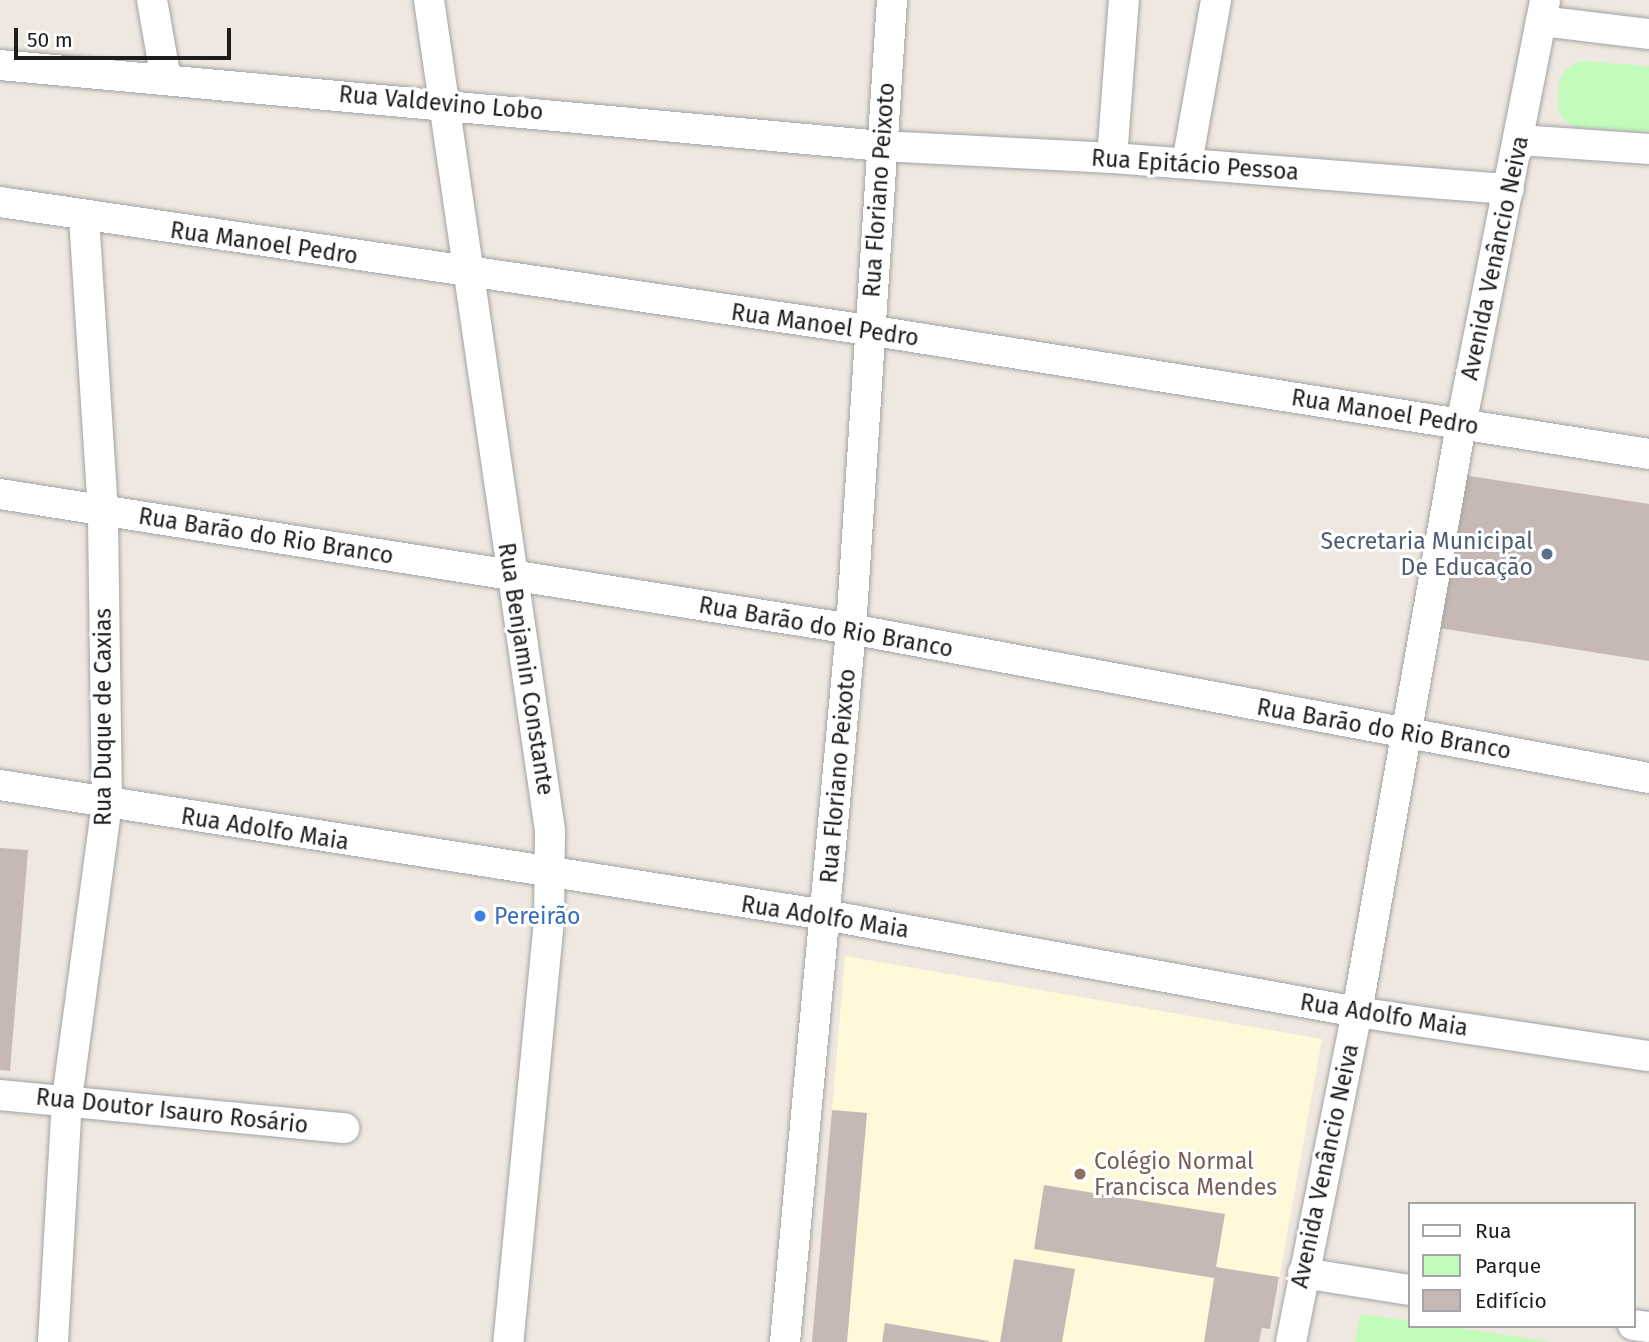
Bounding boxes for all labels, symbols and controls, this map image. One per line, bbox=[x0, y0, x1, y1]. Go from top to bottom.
scale bar bbox=[18, 14, 234, 58]
text: 50 m bbox=[27, 27, 73, 53]
street label: Rua Valdevino Lobo bbox=[338, 80, 544, 126]
street label: Rua Floriano Peixoto bbox=[858, 82, 900, 298]
street label: Avenida Venâncio Neiva bbox=[1456, 134, 1534, 382]
street label: Rua Epitácio Pessoa bbox=[1090, 144, 1300, 186]
street label: Rua Manoel Pedro bbox=[168, 216, 360, 270]
street label: Rua Manoel Pedro bbox=[729, 298, 921, 352]
street label: Rua Manoel Pedro bbox=[1289, 384, 1481, 440]
street label: Rua Barão do Rio Branco bbox=[137, 502, 395, 570]
place label: Secretaria Municipal De Educação bbox=[1320, 527, 1533, 581]
street label: Rua Benjamin Constante bbox=[492, 541, 560, 797]
marker: Secretaria Municipal De Educação bbox=[1539, 546, 1555, 562]
street label: Rua Barão do Rio Branco bbox=[697, 591, 955, 663]
street label: Rua Duque de Caxias bbox=[89, 608, 117, 826]
street label: Rua Floriano Peixoto bbox=[815, 668, 861, 884]
street label: Rua Barão do Rio Branco bbox=[1255, 693, 1513, 765]
street label: Rua Adolfo Maia bbox=[179, 802, 351, 856]
street label: Rua Adolfo Maia bbox=[739, 890, 911, 944]
place label: Pereirão bbox=[494, 902, 580, 930]
marker: Pereirão bbox=[472, 908, 488, 924]
street label: Rua Adolfo Maia bbox=[1298, 988, 1470, 1042]
street label: Avenida Venâncio Neiva bbox=[1286, 1042, 1364, 1290]
street label: Rua Doutor Isauro Rosário bbox=[34, 1083, 310, 1139]
place label: Colégio Normal Francisca Mendes bbox=[1094, 1147, 1277, 1201]
marker: Colégio Normal Francisca Mendes bbox=[1072, 1166, 1088, 1182]
legend bbox=[1408, 1202, 1635, 1328]
text: Rua bbox=[1475, 1218, 1511, 1244]
text: Parque bbox=[1475, 1253, 1541, 1279]
text: Edifício bbox=[1475, 1288, 1547, 1314]

